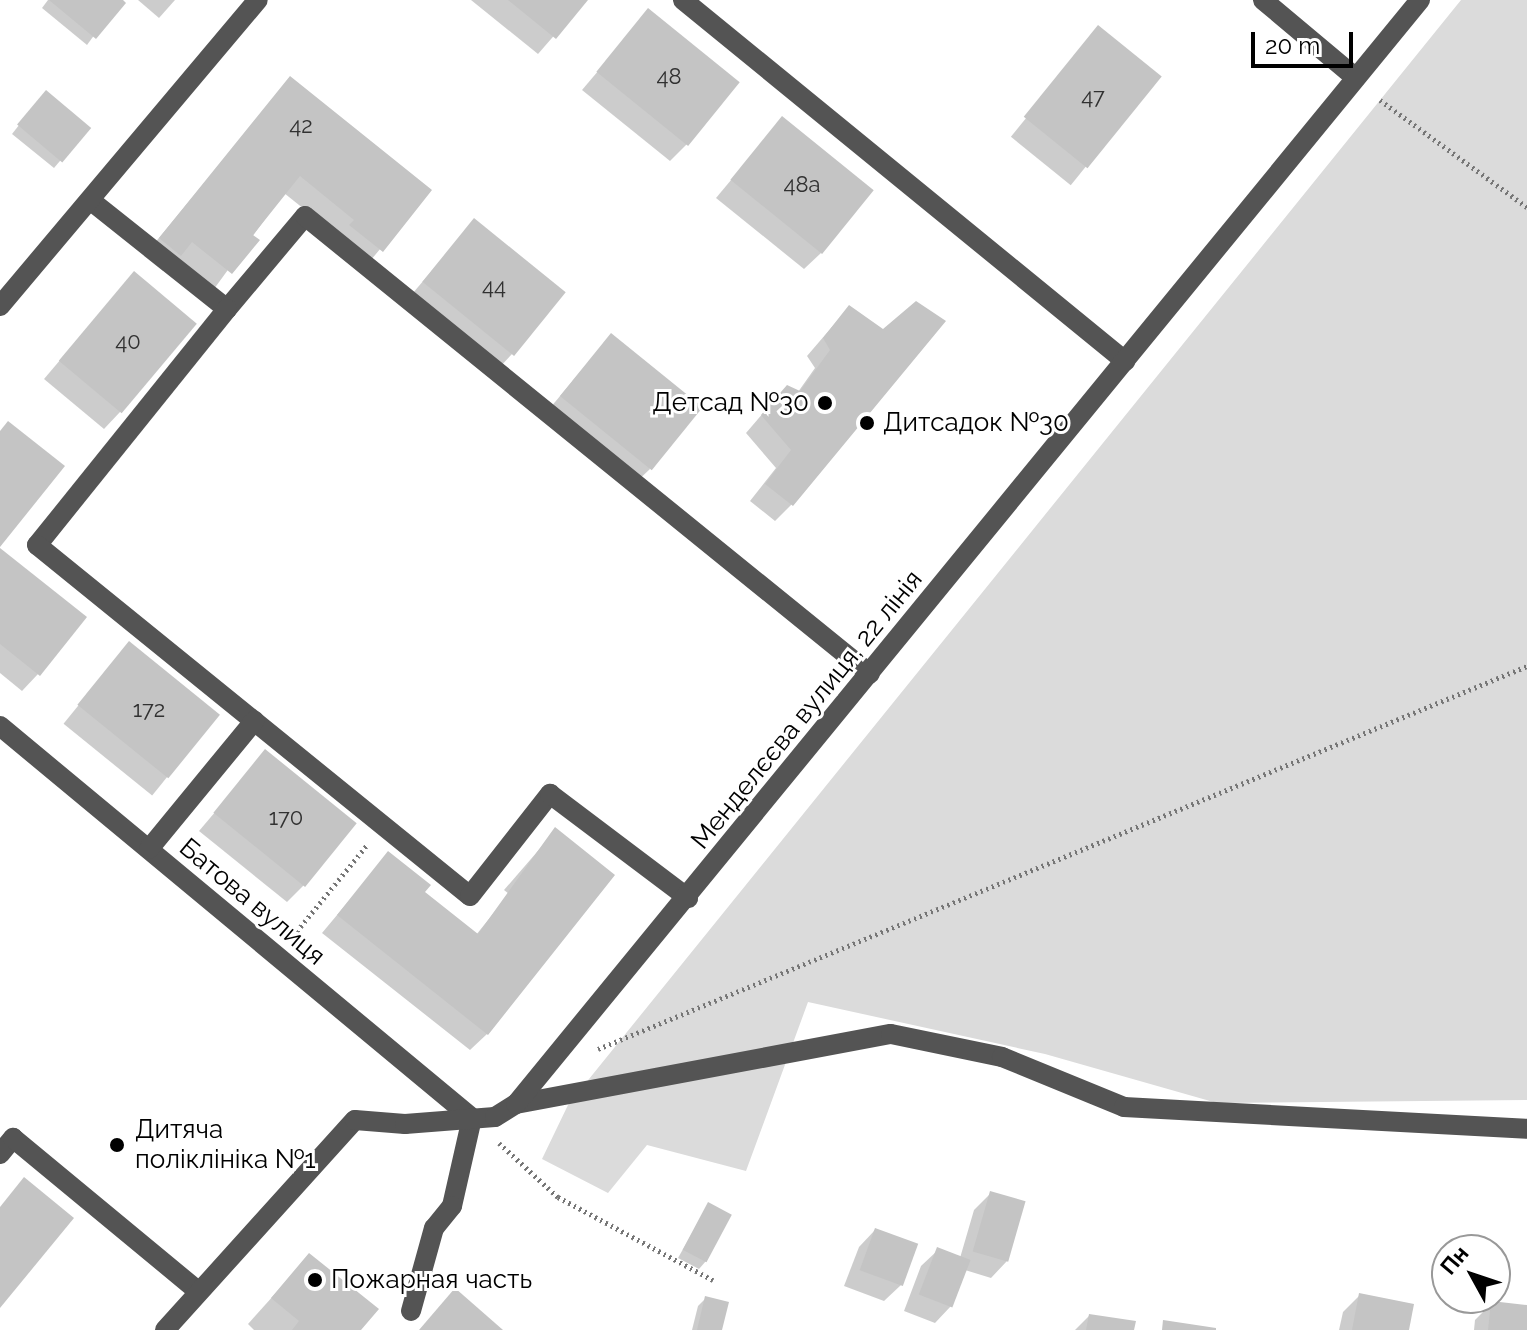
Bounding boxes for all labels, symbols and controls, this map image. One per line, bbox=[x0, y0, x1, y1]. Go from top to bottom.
scale bar bbox=[1255, 16, 1357, 66]
text: 20 m bbox=[1265, 31, 1320, 60]
house number: 48 bbox=[656, 64, 682, 90]
house number: 47 bbox=[1081, 84, 1105, 110]
house number: 42 bbox=[289, 113, 313, 139]
house number: 48а bbox=[783, 172, 821, 198]
house number: 44 bbox=[482, 274, 506, 300]
house number: 40 bbox=[115, 329, 141, 355]
place label: Детсад №30 bbox=[652, 387, 809, 419]
marker: Детсад №30 bbox=[816, 394, 834, 412]
place label: Дитсадок №30 bbox=[883, 407, 1069, 439]
marker: Дитсадок №30 bbox=[858, 414, 876, 432]
street label: Менделєєва вулиця, 22 лінія bbox=[685, 564, 929, 856]
house number: 172 bbox=[133, 697, 165, 723]
house number: 170 bbox=[269, 805, 303, 831]
street label: Батова вулиця bbox=[173, 832, 331, 972]
place label: Дитяча поліклініка №1 bbox=[135, 1114, 316, 1176]
marker: Дитяча поліклініка №1 bbox=[106, 1134, 128, 1156]
north arrow bbox=[1431, 1234, 1511, 1314]
text: Пн bbox=[1435, 1240, 1474, 1279]
place label: Пожарная часть bbox=[331, 1264, 532, 1296]
marker: Пожарная часть bbox=[306, 1271, 324, 1289]

